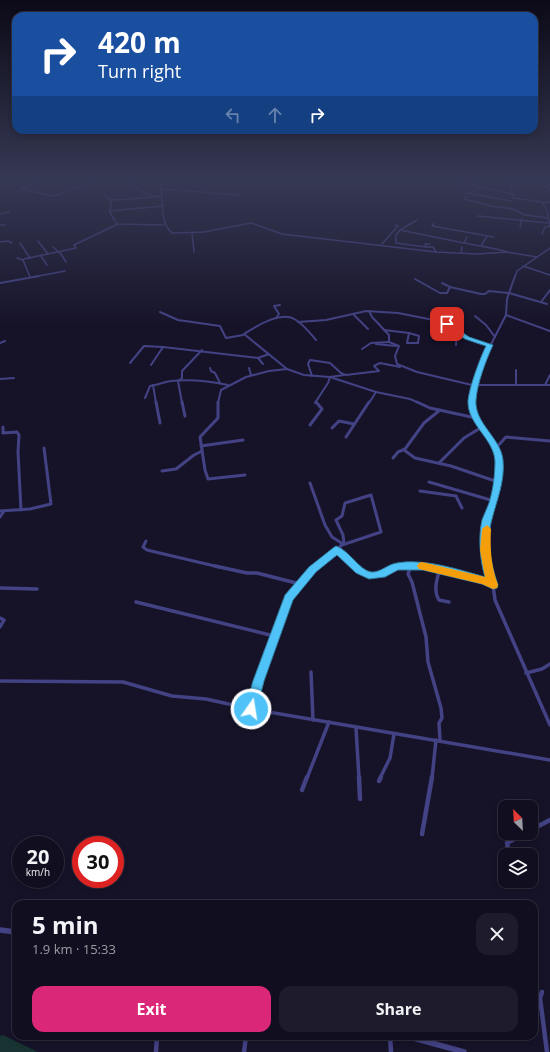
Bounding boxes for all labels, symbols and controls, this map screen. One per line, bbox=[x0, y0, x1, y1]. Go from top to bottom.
text: 420 m bbox=[98, 23, 181, 61]
icon: right bbox=[32, 28, 84, 80]
text: Turn right bbox=[98, 59, 181, 83]
icon: left bbox=[222, 104, 244, 126]
icon: ahead bbox=[264, 104, 286, 126]
icon: right bbox=[306, 104, 328, 126]
pin bbox=[430, 307, 464, 341]
icon: arrive bbox=[436, 313, 458, 335]
position arrow bbox=[230, 688, 272, 730]
north arrow bbox=[498, 800, 538, 840]
map controls bbox=[498, 800, 538, 888]
speed limit sign: 30 bbox=[72, 836, 124, 888]
text: 20 bbox=[27, 843, 49, 870]
button: layers bbox=[498, 848, 538, 888]
text: km/h bbox=[26, 865, 50, 879]
text: 5 min bbox=[32, 908, 99, 941]
button: close bbox=[476, 913, 518, 955]
text: 1.9 km · 15:33 bbox=[32, 940, 116, 958]
button: Exit bbox=[32, 986, 271, 1032]
button: Share bbox=[279, 986, 518, 1032]

